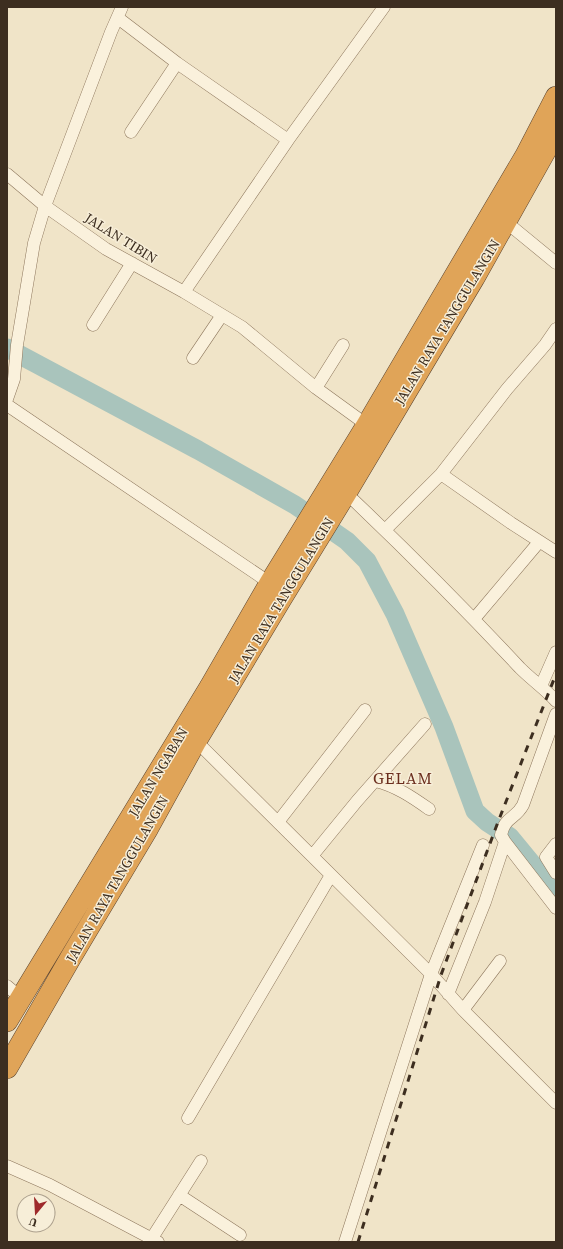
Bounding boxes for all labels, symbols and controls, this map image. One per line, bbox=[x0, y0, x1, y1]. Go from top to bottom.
street label: JALAN TIBIN bbox=[80, 207, 161, 268]
street label: JALAN RAYA TANGGULANGIN bbox=[389, 235, 505, 409]
street label: JALAN RAYA TANGGULANGIN bbox=[223, 513, 339, 687]
street label: JALAN NGABAN bbox=[123, 723, 193, 821]
district label: GELAM bbox=[373, 767, 433, 789]
street label: JALAN RAYA TANGGULANGIN bbox=[60, 792, 173, 967]
north arrow bbox=[16, 1193, 56, 1233]
text: U bbox=[27, 1214, 39, 1230]

